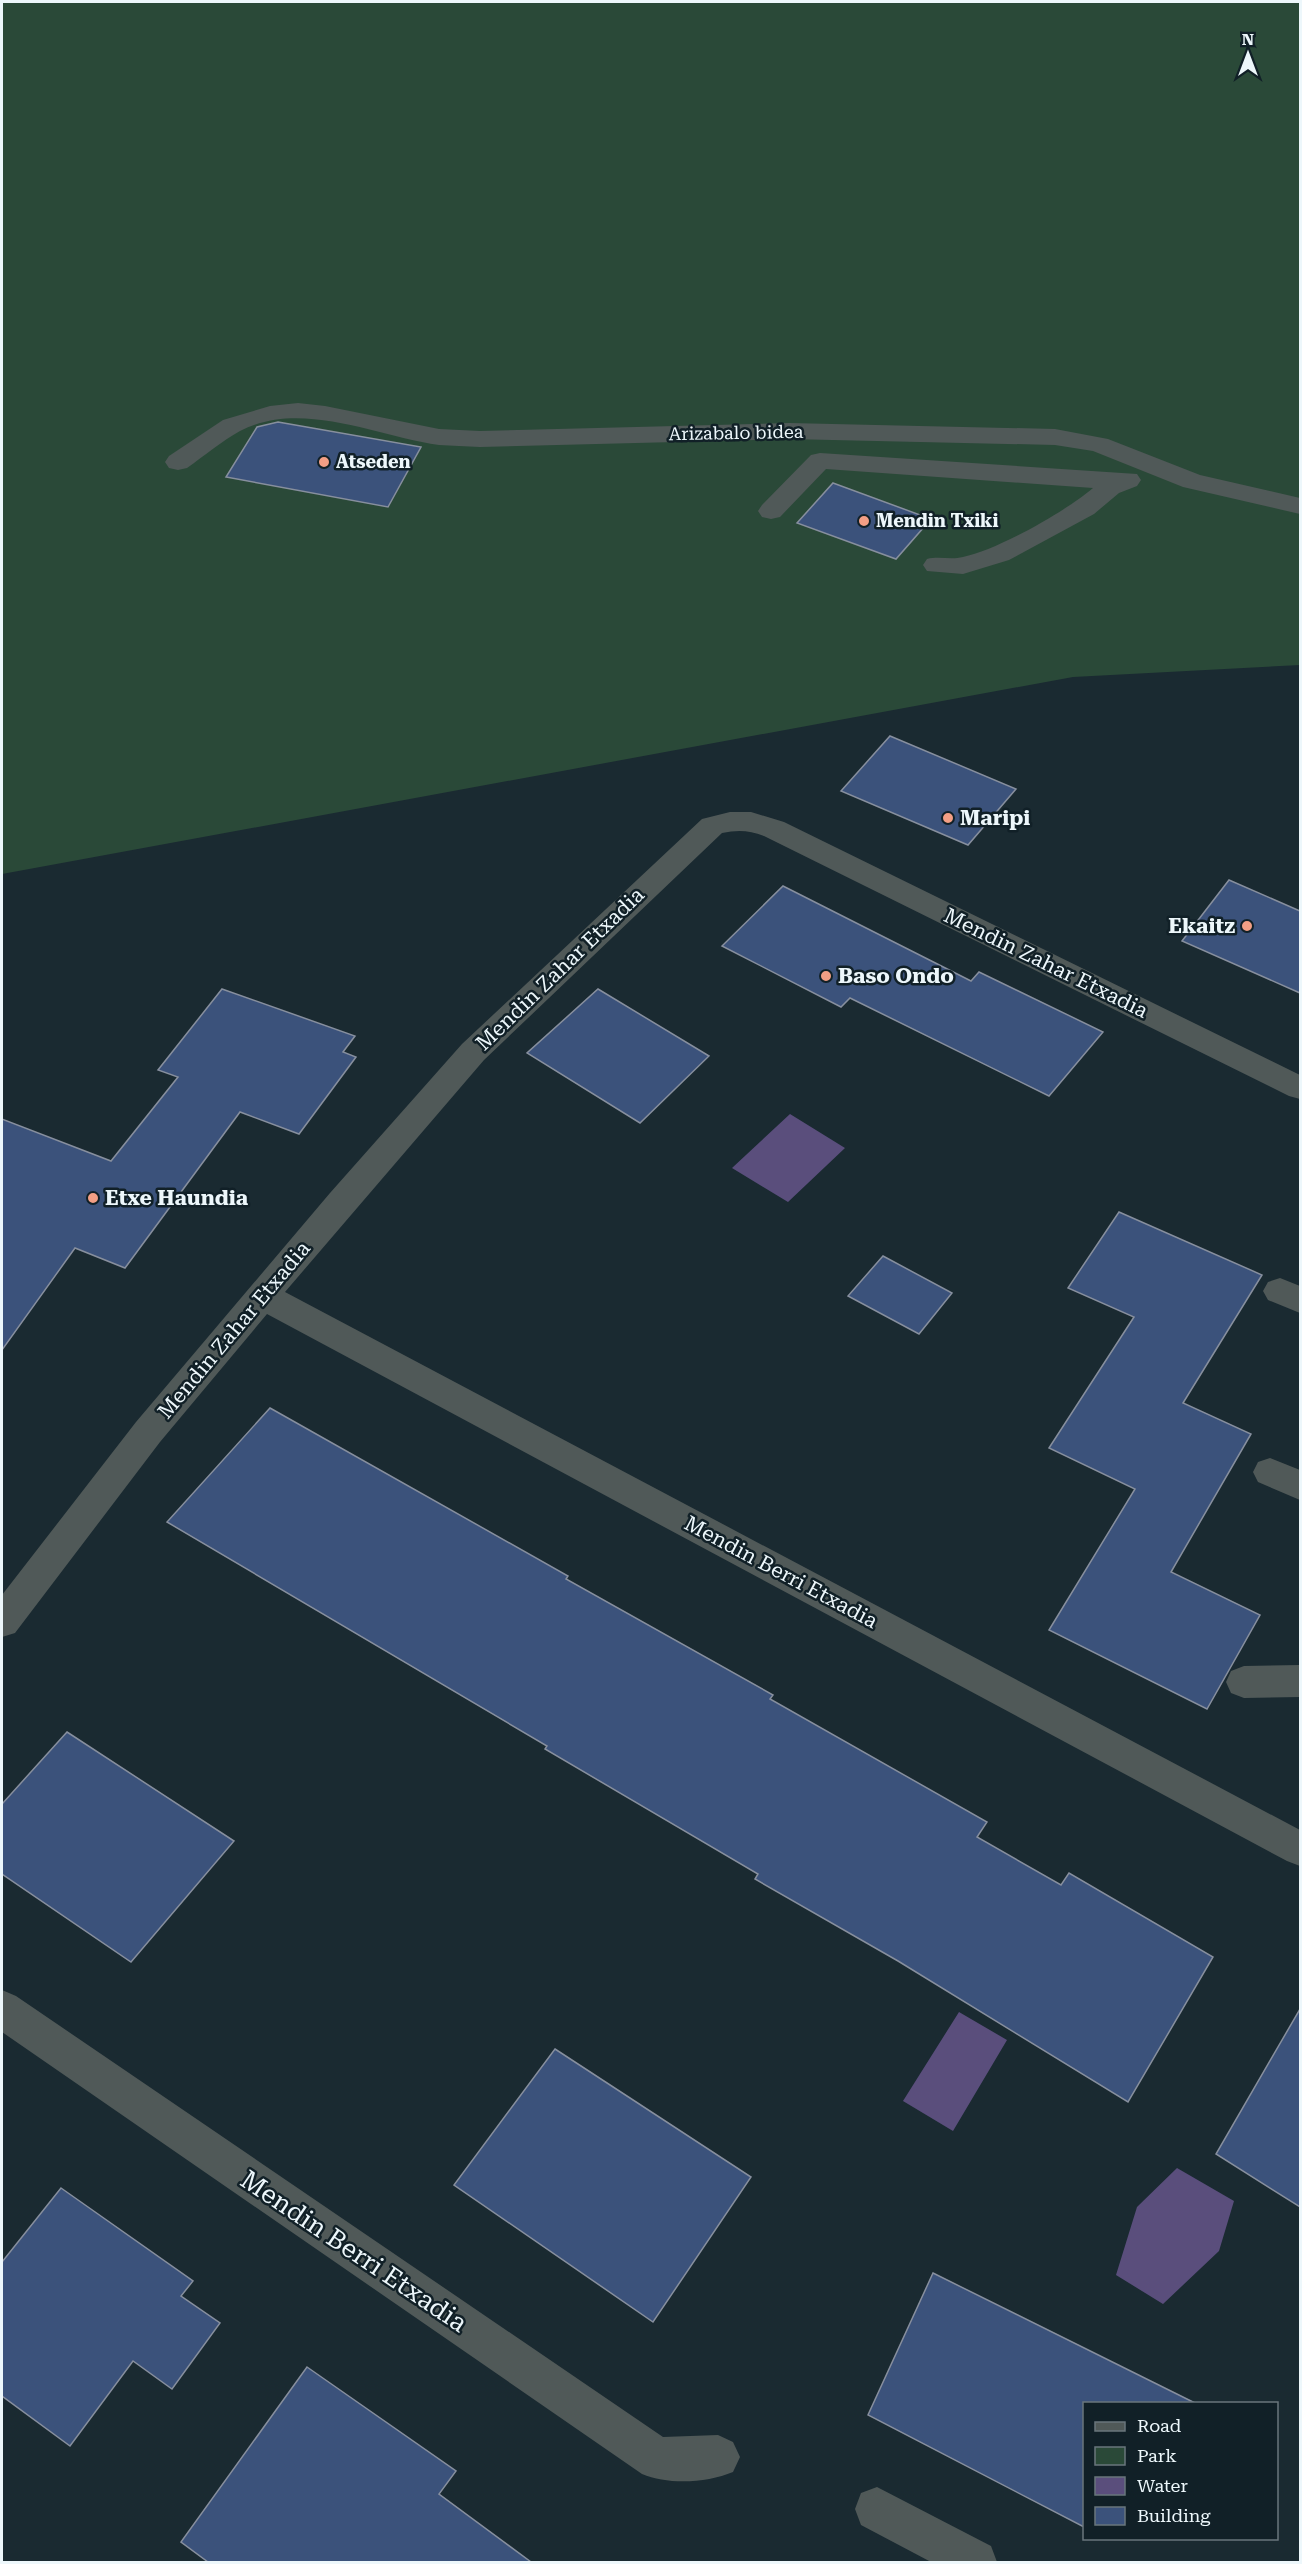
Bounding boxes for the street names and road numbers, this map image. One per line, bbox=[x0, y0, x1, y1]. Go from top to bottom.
street label: Arizabalo bidea bbox=[668, 421, 804, 444]
street label: Mendin Zahar Etxadia bbox=[471, 882, 649, 1055]
street label: Mendin Zahar Etxadia bbox=[940, 903, 1152, 1023]
street label: Mendin Zahar Etxadia bbox=[153, 1236, 316, 1423]
street label: Mendin Berri Etxadia bbox=[680, 1511, 882, 1633]
street label: Mendin Berri Etxadia bbox=[235, 2164, 473, 2338]

